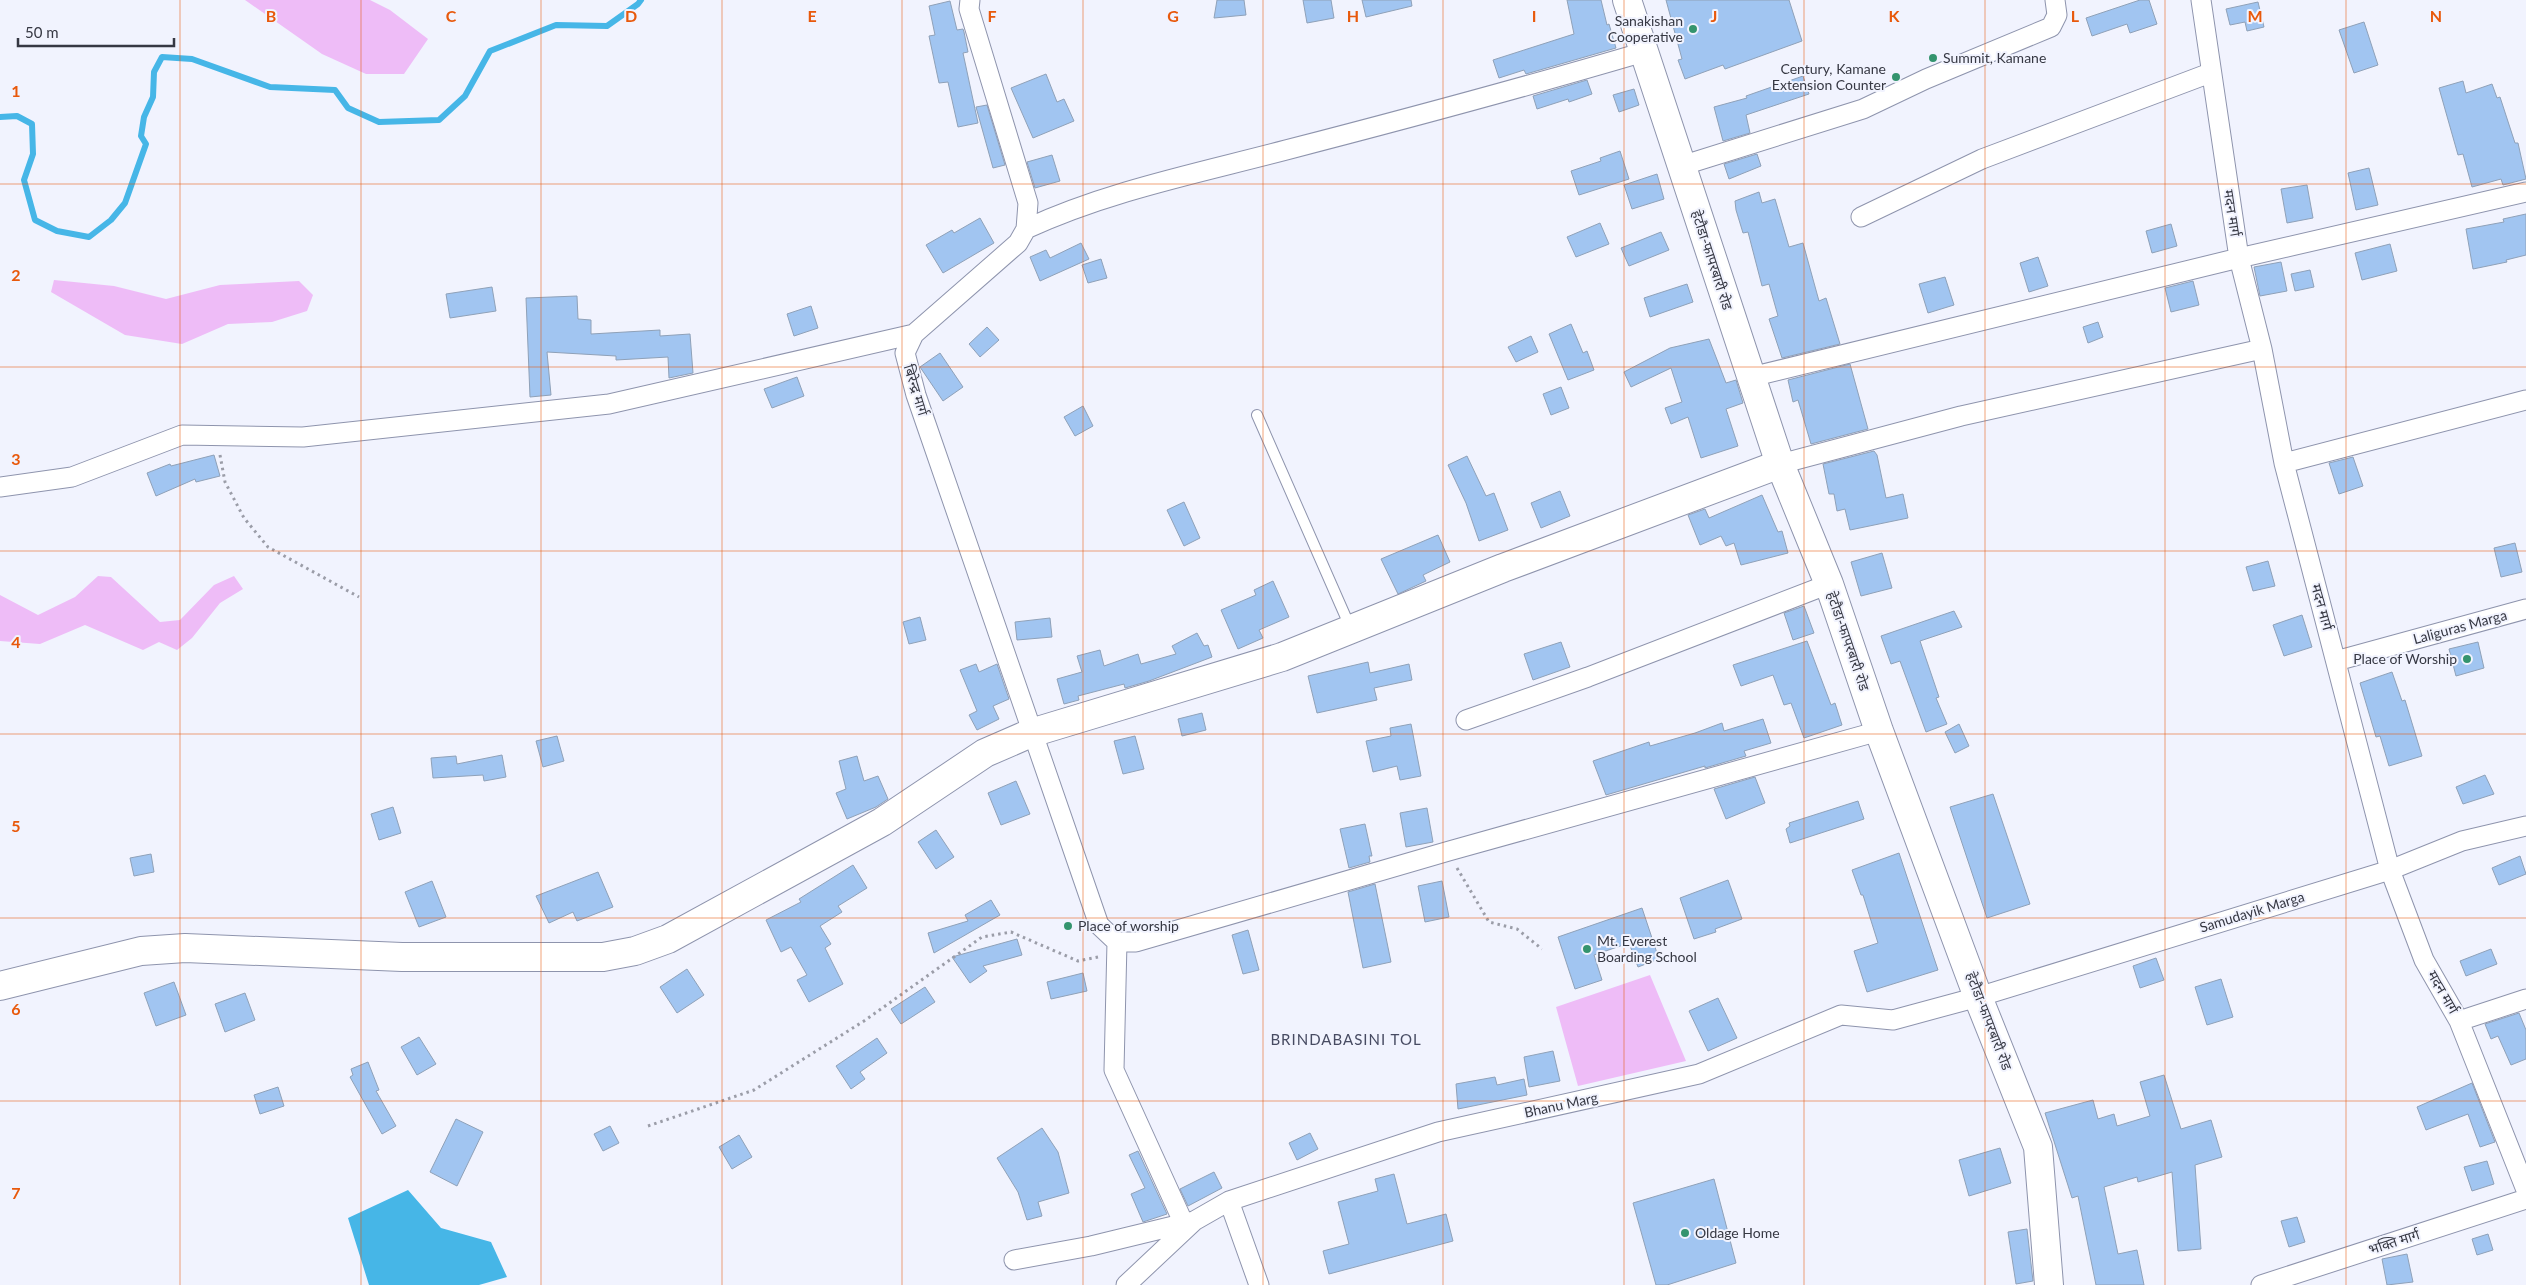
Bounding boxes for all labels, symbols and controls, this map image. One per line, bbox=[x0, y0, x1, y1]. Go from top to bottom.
text: B bbox=[266, 6, 276, 25]
text: C bbox=[446, 6, 457, 25]
text: D bbox=[625, 6, 637, 25]
text: E bbox=[807, 6, 817, 25]
text: F bbox=[987, 6, 997, 25]
text: G bbox=[1167, 6, 1179, 25]
text: H bbox=[1347, 6, 1359, 25]
text: I bbox=[1532, 6, 1536, 25]
text: J bbox=[1711, 6, 1717, 25]
text: K bbox=[1889, 6, 1901, 25]
text: L bbox=[2071, 6, 2080, 25]
text: M bbox=[2247, 6, 2263, 25]
text: N bbox=[2430, 6, 2442, 25]
place label: Sanakishan Cooperative bbox=[1608, 12, 1683, 45]
scale bar bbox=[18, 15, 174, 47]
text: 50 m bbox=[25, 23, 59, 41]
marker: Sanakishan Cooperative bbox=[1687, 23, 1699, 35]
place label: Summit, Kamane bbox=[1943, 49, 2046, 66]
marker: Summit, Kamane bbox=[1927, 52, 1939, 64]
place label: Century, Kamane Extension Counter bbox=[1772, 60, 1886, 93]
marker: Century, Kamane Extension Counter bbox=[1890, 71, 1902, 83]
text: 1 bbox=[11, 81, 21, 100]
street label: मदन मार्ग bbox=[2220, 188, 2245, 239]
street label: हेटौडा-फापरबारी रोड bbox=[1688, 208, 1737, 312]
text: 2 bbox=[11, 265, 21, 284]
street label: बिरेन्द्र मार्ग bbox=[901, 362, 933, 419]
text: 3 bbox=[11, 449, 21, 468]
street label: मदन मार्ग bbox=[2308, 582, 2337, 633]
street label: हेटौडा-फापरबारी रोड bbox=[1824, 589, 1874, 693]
street label: Laliguras Marga bbox=[2411, 606, 2509, 647]
text: 4 bbox=[11, 632, 21, 651]
place label: Place of Worship bbox=[2353, 650, 2457, 667]
marker: Place of Worship bbox=[2461, 653, 2473, 665]
text: 5 bbox=[11, 816, 21, 835]
street label: Samudayik Marga bbox=[2197, 888, 2306, 936]
place label: Place of worship bbox=[1078, 917, 1179, 934]
marker: Place of worship bbox=[1062, 920, 1074, 932]
place label: Mt. Everest Boarding School bbox=[1597, 932, 1697, 965]
marker: Mt. Everest Boarding School bbox=[1581, 943, 1593, 955]
street label: मदन मार्ग bbox=[2424, 967, 2463, 1017]
street label: हेटौडा-फापरबारी रोड bbox=[1963, 969, 2016, 1073]
text: 6 bbox=[11, 999, 21, 1018]
district label: BRINDABASINI TOL bbox=[1270, 1030, 1422, 1048]
street label: Bhanu Marg bbox=[1523, 1088, 1599, 1121]
text: 7 bbox=[11, 1183, 21, 1202]
place label: Oldage Home bbox=[1695, 1224, 1780, 1241]
street label: भक्ति मार्ग bbox=[2366, 1225, 2422, 1258]
marker: Oldage Home bbox=[1679, 1227, 1691, 1239]

